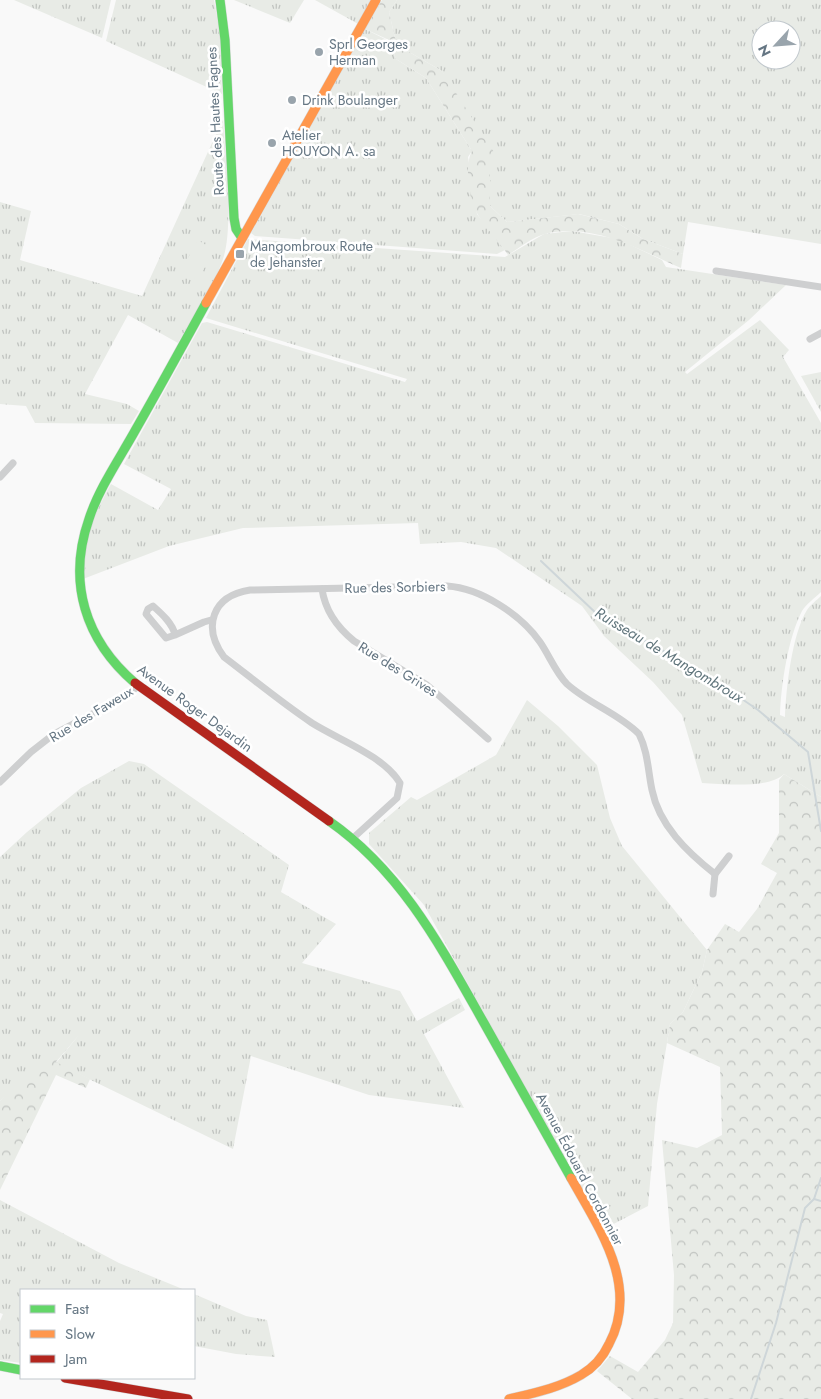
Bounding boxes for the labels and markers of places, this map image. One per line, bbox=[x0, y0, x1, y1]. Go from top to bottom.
place label: Sprl Georges Herman bbox=[329, 34, 408, 70]
marker: Sprl Georges Herman bbox=[313, 46, 325, 58]
place label: Drink Boulanger bbox=[302, 90, 398, 110]
marker: Drink Boulanger bbox=[286, 94, 298, 106]
place label: Atelier HOUYON A. sa bbox=[282, 125, 376, 161]
marker: Atelier HOUYON A. sa bbox=[266, 137, 278, 149]
place label: Mangombroux Route de Jehanster bbox=[250, 236, 373, 272]
marker: Mangombroux Route de Jehanster bbox=[234, 248, 246, 260]

